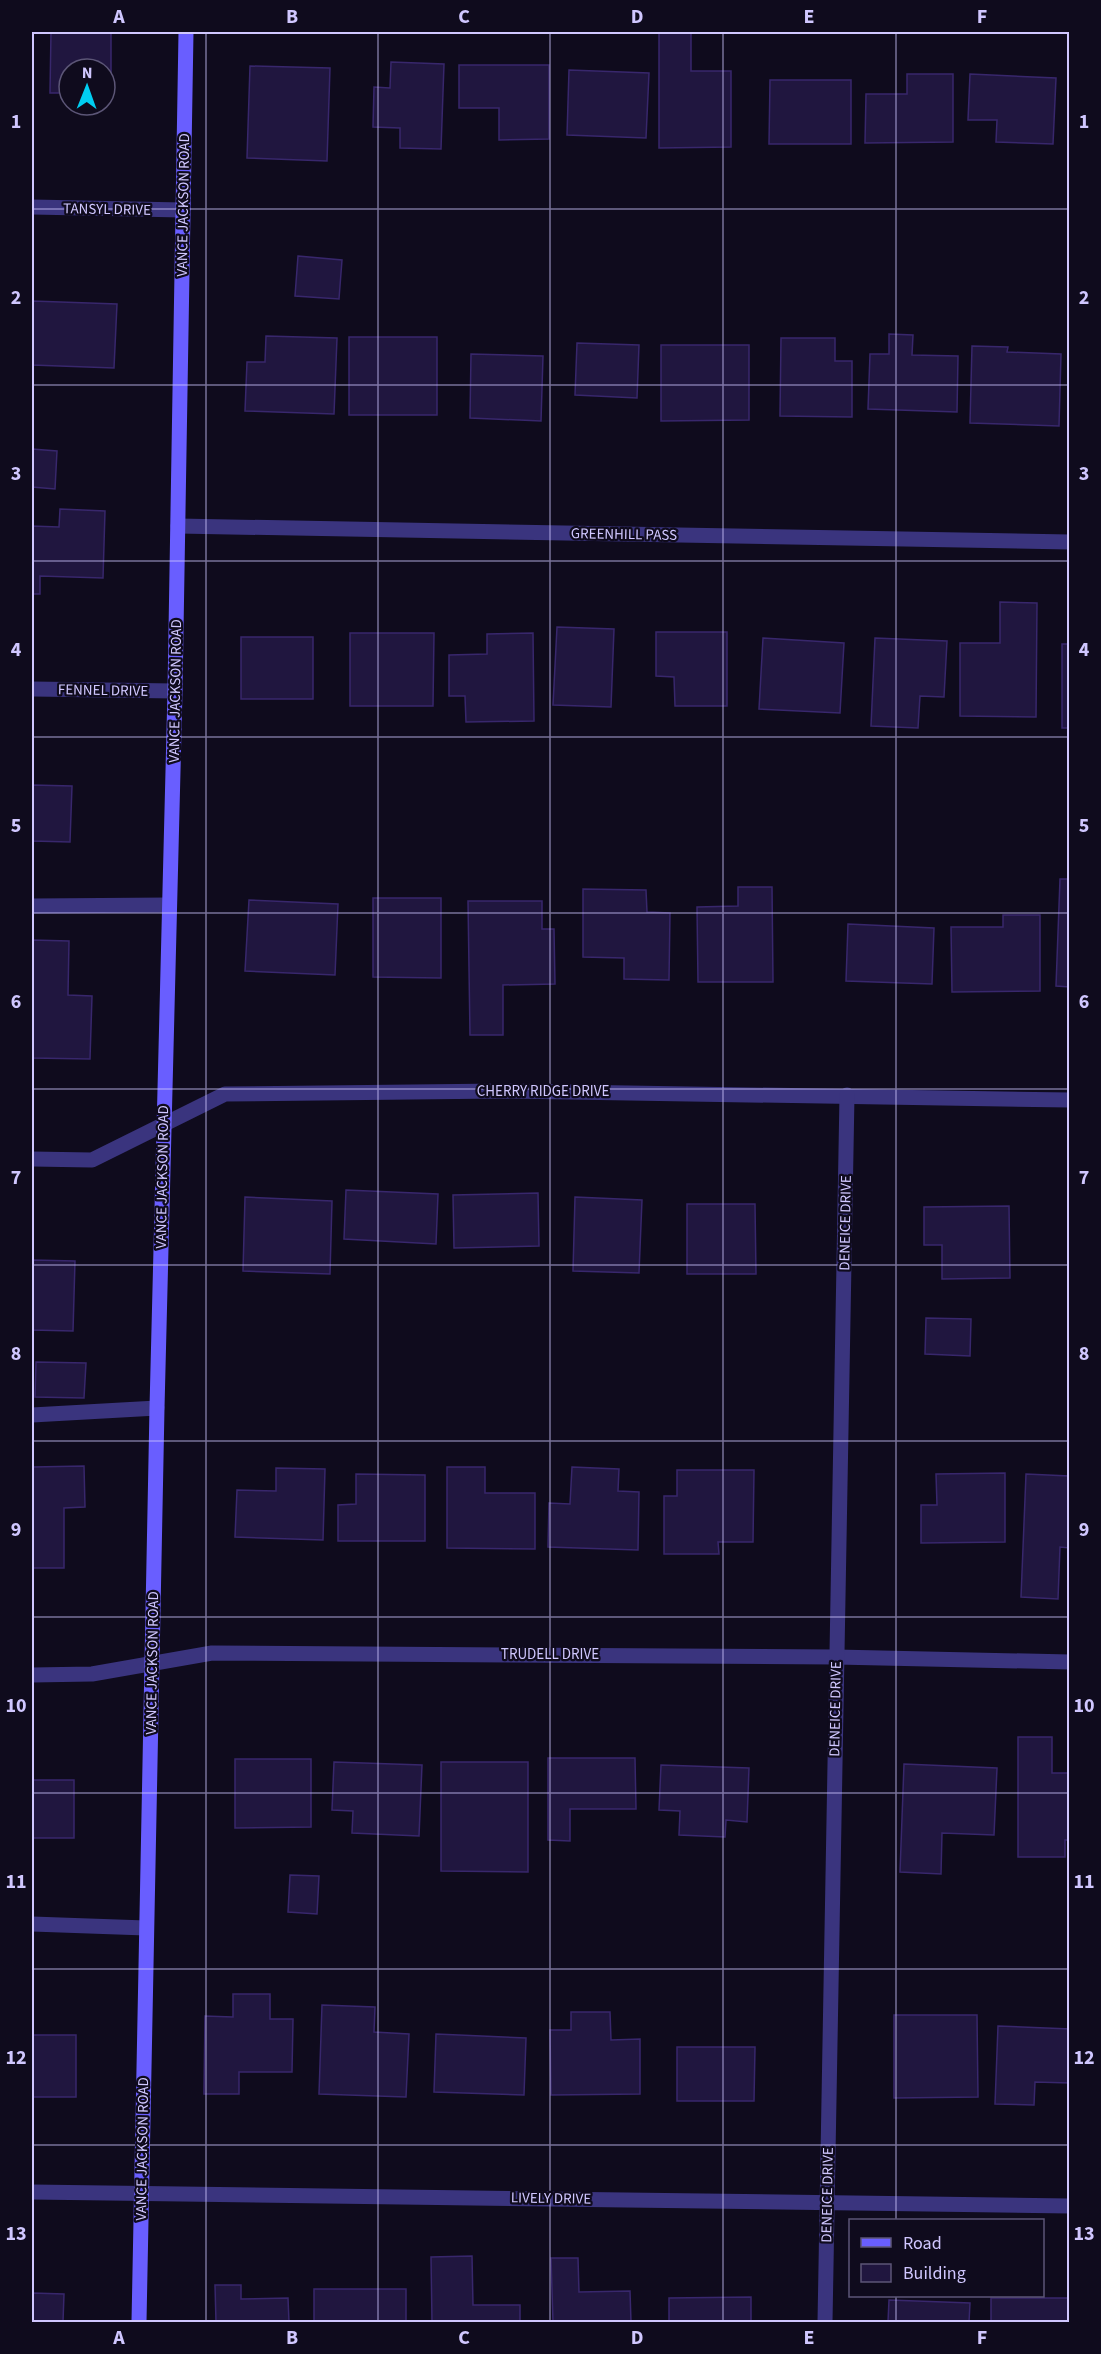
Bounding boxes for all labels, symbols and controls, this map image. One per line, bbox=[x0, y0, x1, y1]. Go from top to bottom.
text: A bbox=[112, 3, 125, 31]
text: B bbox=[286, 3, 298, 31]
text: C bbox=[458, 3, 470, 31]
text: D bbox=[631, 3, 643, 31]
text: E bbox=[804, 3, 814, 31]
text: F bbox=[977, 3, 987, 31]
north arrow bbox=[57, 57, 117, 117]
text: N bbox=[82, 62, 93, 84]
text: 1 bbox=[11, 108, 21, 136]
text: 1 bbox=[1079, 108, 1089, 136]
street label: VANCE JACKSON ROAD bbox=[172, 133, 195, 277]
street label: TANSYL DRIVE bbox=[63, 198, 151, 221]
text: 2 bbox=[11, 284, 21, 312]
text: 2 bbox=[1079, 284, 1089, 312]
text: 3 bbox=[11, 460, 21, 488]
text: 3 bbox=[1079, 460, 1089, 488]
street label: GREENHILL PASS bbox=[571, 523, 677, 546]
street label: VANCE JACKSON ROAD bbox=[164, 619, 187, 763]
text: 4 bbox=[11, 636, 22, 664]
text: 4 bbox=[1079, 636, 1090, 664]
street label: FENNEL DRIVE bbox=[58, 679, 148, 702]
text: 5 bbox=[11, 812, 21, 840]
text: 5 bbox=[1079, 812, 1089, 840]
text: 6 bbox=[11, 988, 21, 1016]
text: 6 bbox=[1079, 988, 1089, 1016]
street label: CHERRY RIDGE DRIVE bbox=[477, 1081, 609, 1102]
street label: VANCE JACKSON ROAD bbox=[151, 1105, 174, 1249]
text: 7 bbox=[11, 1164, 21, 1192]
text: 7 bbox=[1079, 1164, 1089, 1192]
street label: DENEICE DRIVE bbox=[834, 1175, 857, 1271]
text: 8 bbox=[11, 1340, 21, 1368]
text: 8 bbox=[1079, 1340, 1089, 1368]
text: 9 bbox=[11, 1516, 21, 1544]
text: 9 bbox=[1079, 1516, 1089, 1544]
street label: VANCE JACKSON ROAD bbox=[141, 1591, 164, 1735]
street label: TRUDELL DRIVE bbox=[501, 1644, 599, 1665]
street label: DENEICE DRIVE bbox=[824, 1661, 847, 1757]
text: 10 bbox=[5, 1692, 27, 1720]
text: 10 bbox=[1073, 1692, 1095, 1720]
text: 11 bbox=[5, 1868, 27, 1896]
text: 11 bbox=[1073, 1868, 1095, 1896]
text: 12 bbox=[5, 2044, 27, 2072]
text: 12 bbox=[1073, 2044, 1095, 2072]
street label: VANCE JACKSON ROAD bbox=[131, 2077, 154, 2221]
street label: DENEICE DRIVE bbox=[816, 2147, 839, 2243]
street label: LIVELY DRIVE bbox=[511, 2187, 592, 2210]
legend bbox=[849, 2219, 1044, 2297]
text: 13 bbox=[5, 2220, 27, 2248]
text: 13 bbox=[1073, 2220, 1095, 2248]
text: Road bbox=[903, 2231, 942, 2256]
text: Building bbox=[903, 2261, 966, 2286]
text: A bbox=[112, 2324, 125, 2352]
text: B bbox=[286, 2324, 298, 2352]
text: C bbox=[458, 2324, 470, 2352]
text: D bbox=[631, 2324, 643, 2352]
text: E bbox=[804, 2324, 814, 2352]
text: F bbox=[977, 2324, 987, 2352]

